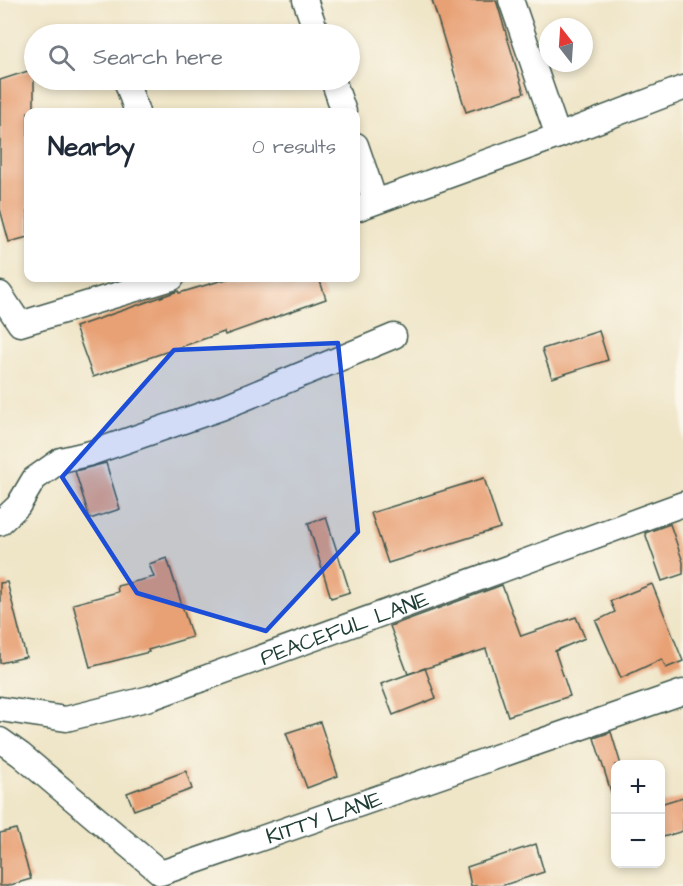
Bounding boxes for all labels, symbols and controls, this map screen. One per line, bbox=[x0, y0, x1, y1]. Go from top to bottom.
north arrow bbox=[539, 18, 593, 72]
search box bbox=[24, 24, 360, 90]
icon: search bbox=[45, 41, 78, 74]
text: Search here bbox=[93, 42, 223, 73]
text: Nearby bbox=[48, 129, 135, 165]
text: 0 results bbox=[252, 133, 336, 161]
street label: PEACEFUL LANE bbox=[256, 584, 433, 674]
map controls bbox=[611, 760, 665, 868]
button: + bbox=[611, 760, 665, 814]
street label: KITTY LANE bbox=[262, 784, 386, 852]
button: − bbox=[611, 814, 665, 868]

